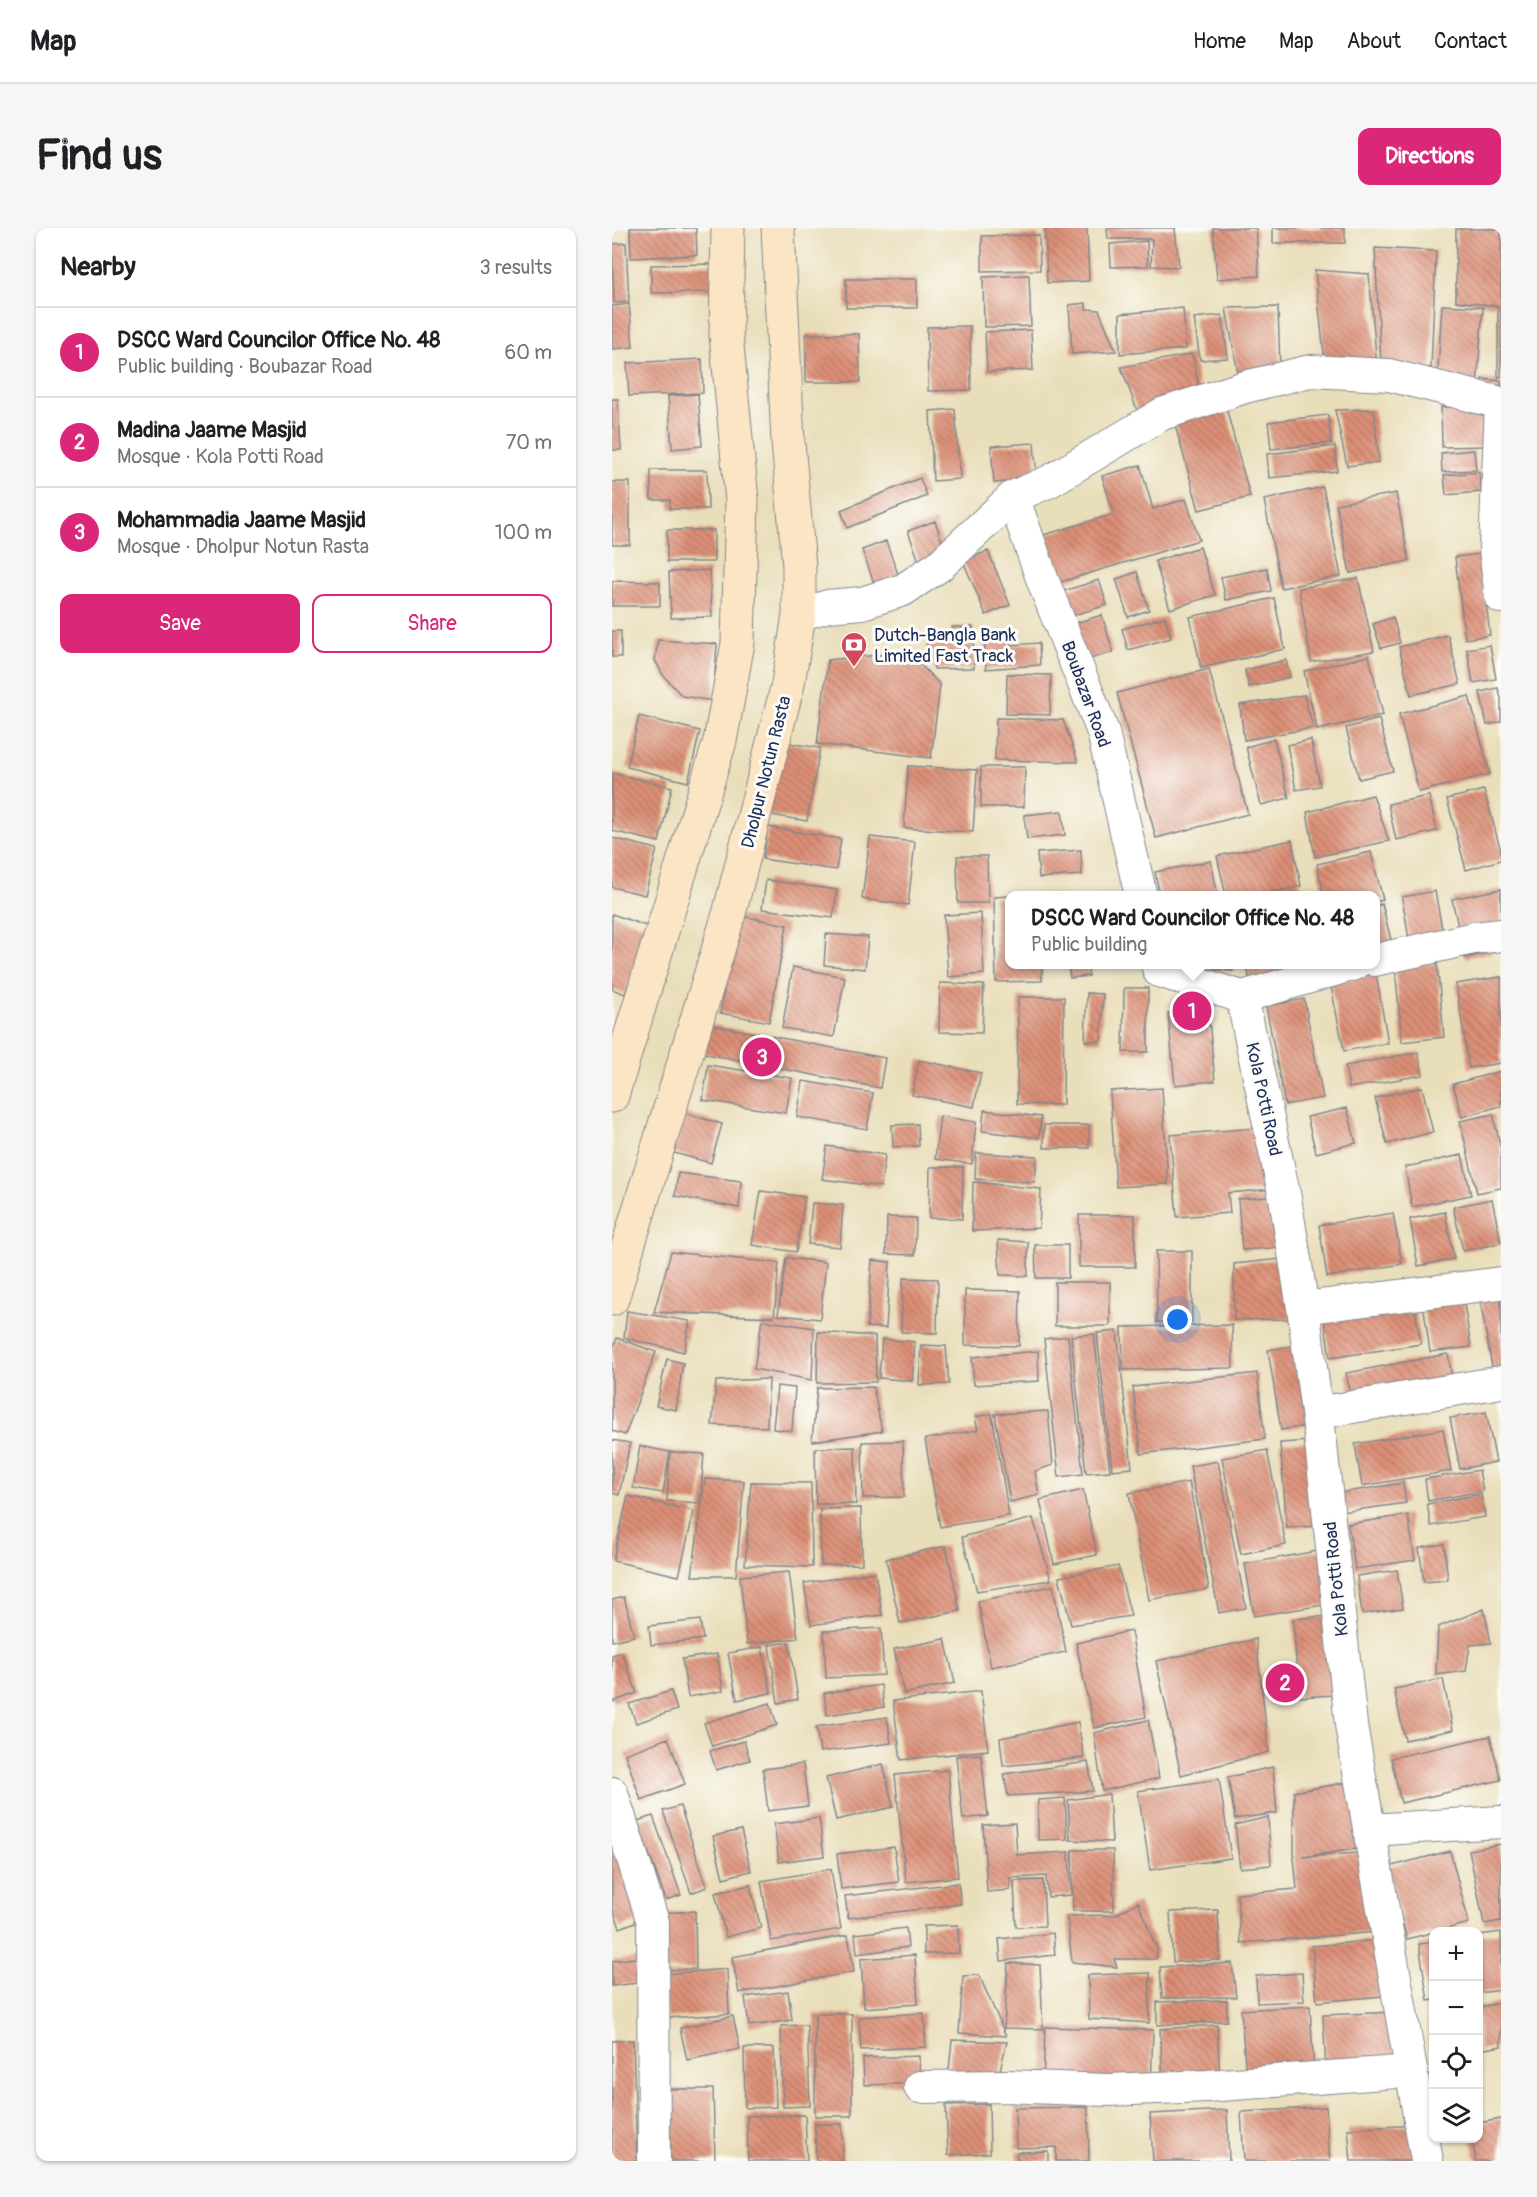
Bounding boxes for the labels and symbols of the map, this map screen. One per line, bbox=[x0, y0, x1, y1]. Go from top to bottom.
place label: Dutch-Bangla Bank Limited Fast Track bbox=[874, 624, 1017, 668]
bank icon: Dutch-Bangla Bank Limited Fast Track bbox=[839, 630, 869, 668]
street label: Boubazar Road bbox=[1056, 638, 1115, 750]
street label: Dholpur Notun Rasta bbox=[736, 694, 797, 851]
pin: 1 bbox=[1172, 988, 1212, 1034]
pin: 3 bbox=[742, 1034, 782, 1080]
street label: Kola Potti Road bbox=[1240, 1040, 1287, 1158]
your location bbox=[1163, 1305, 1192, 1334]
street label: Kola Potti Road bbox=[1319, 1520, 1354, 1638]
pin: 2 bbox=[1266, 1660, 1304, 1706]

